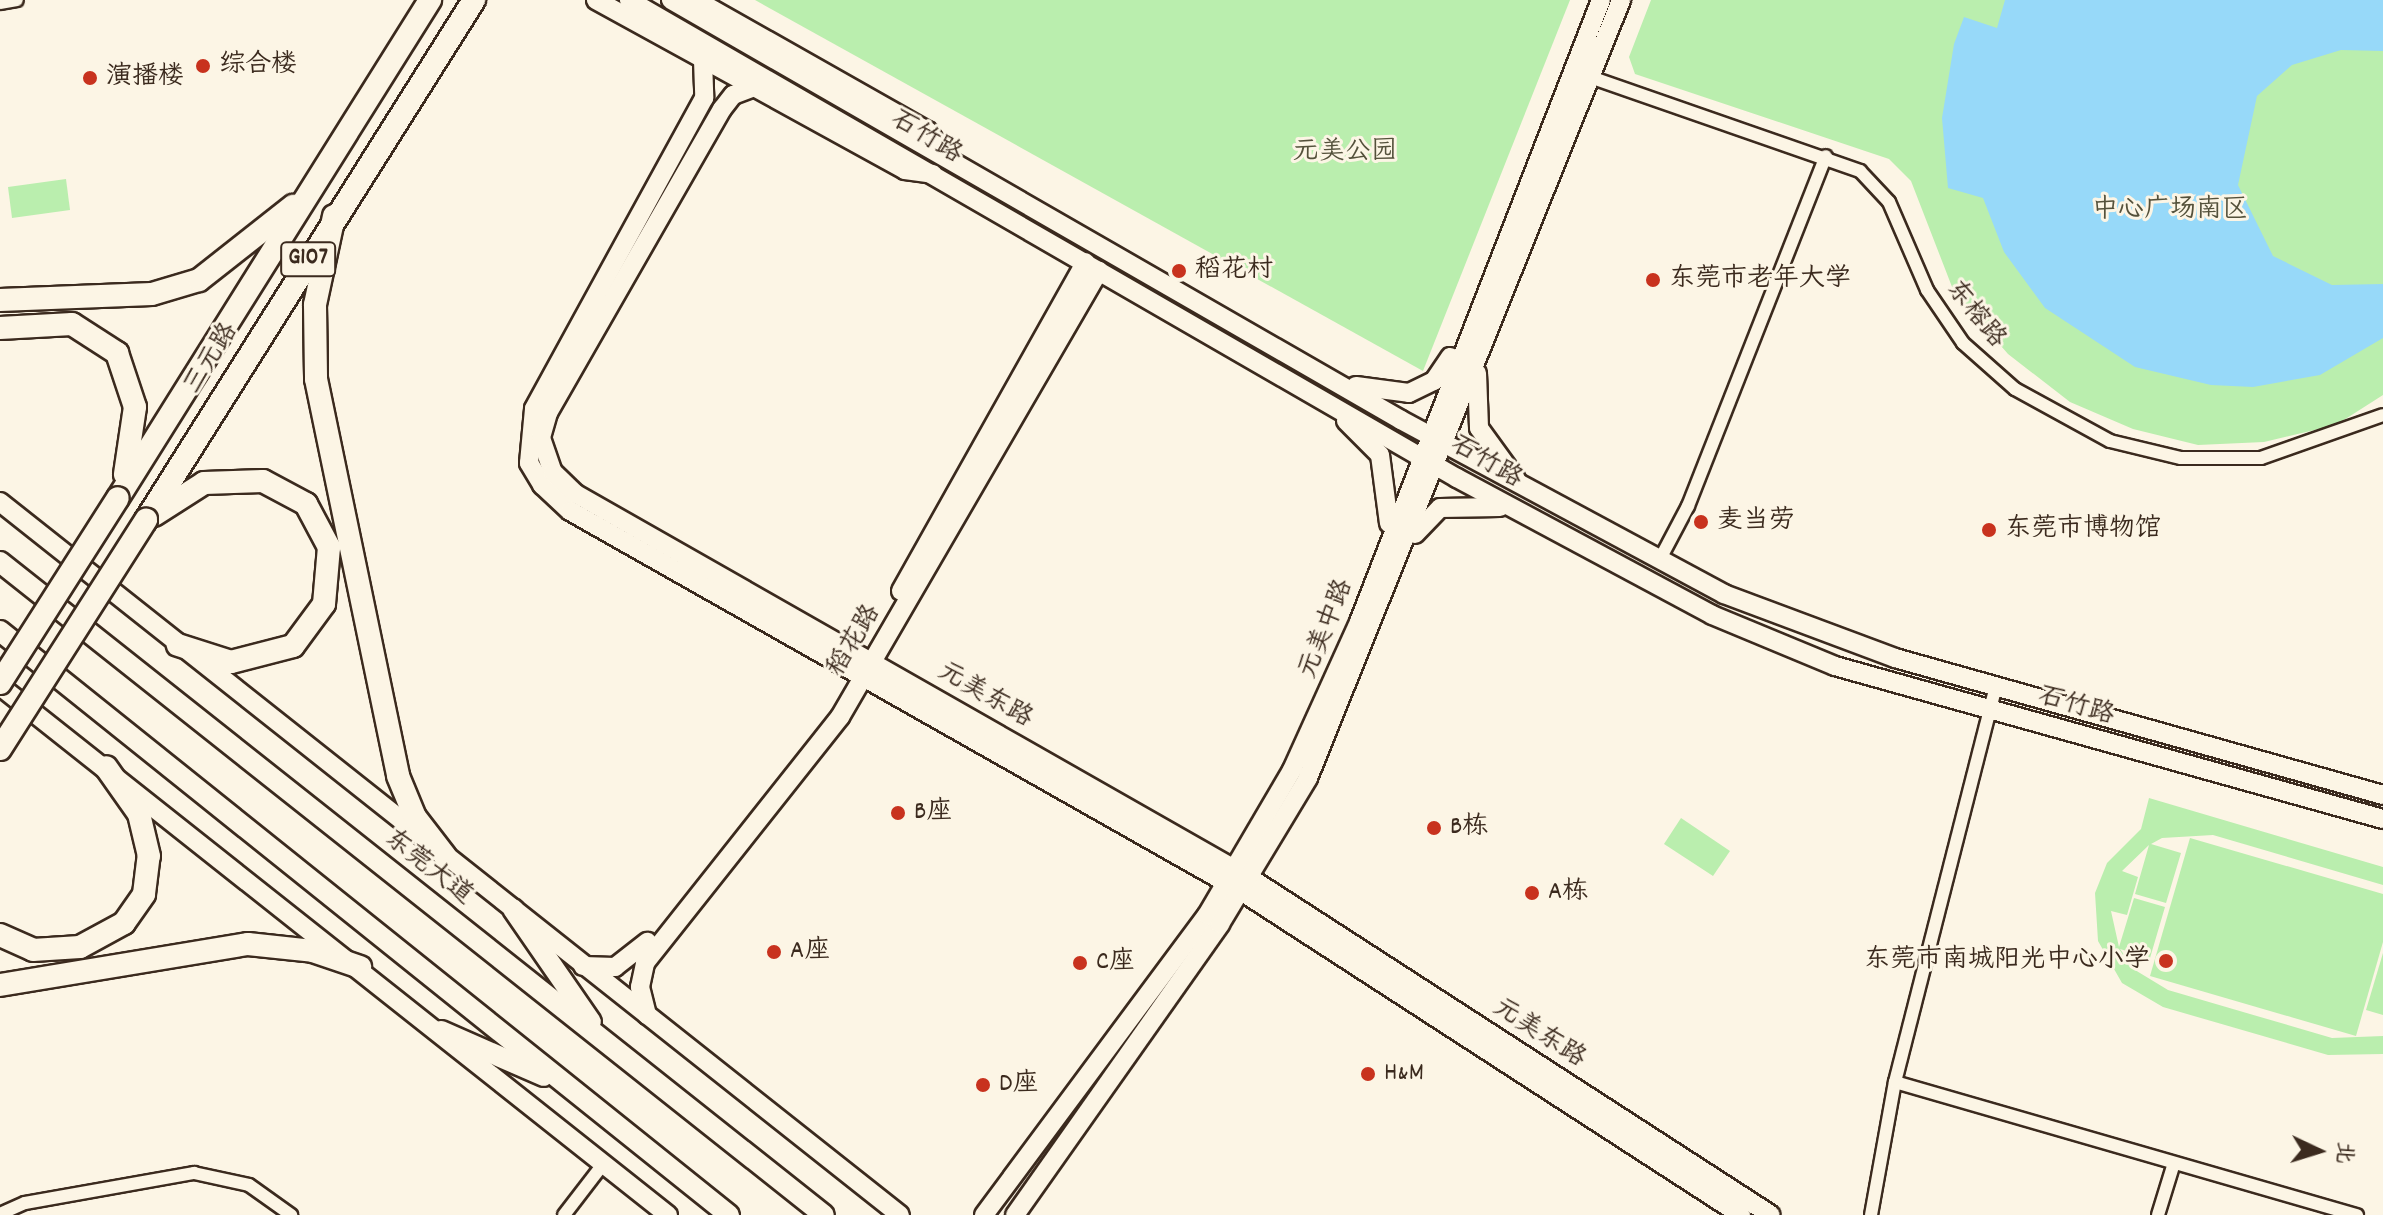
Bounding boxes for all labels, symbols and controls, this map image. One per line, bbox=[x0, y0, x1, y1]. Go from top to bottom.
place label: 综合楼 bbox=[219, 50, 297, 82]
marker: 综合楼 bbox=[194, 57, 212, 75]
place label: 演播楼 bbox=[106, 62, 184, 94]
marker: 演播楼 bbox=[81, 69, 99, 87]
street label: 石竹路 bbox=[885, 105, 967, 171]
park label: 元美公园 bbox=[1293, 137, 1397, 169]
park label: 中心广场南区 bbox=[2092, 195, 2248, 227]
road number: G107 bbox=[280, 239, 336, 279]
place label: 稻花村 bbox=[1195, 255, 1273, 287]
marker: 稻花村 bbox=[1170, 262, 1188, 280]
place label: 东莞市老年大学 bbox=[1669, 264, 1851, 296]
marker: 东莞市老年大学 bbox=[1644, 271, 1662, 289]
street label: 东榕路 bbox=[1938, 275, 2012, 355]
street label: 三元路 bbox=[178, 318, 246, 400]
street label: 石竹路 bbox=[1444, 430, 1528, 496]
place label: 麦当劳 bbox=[1717, 506, 1795, 538]
marker: 麦当劳 bbox=[1692, 513, 1710, 531]
place label: 东莞市博物馆 bbox=[2005, 514, 2161, 546]
marker: 东莞市博物馆 bbox=[1980, 521, 1998, 539]
street label: 元美中路 bbox=[1293, 575, 1361, 683]
street label: 稻花路 bbox=[822, 600, 888, 682]
street label: 元美东路 bbox=[932, 656, 1038, 736]
street label: 石竹路 bbox=[2034, 681, 2118, 733]
place label: B座 bbox=[914, 797, 952, 829]
marker: B座 bbox=[889, 804, 907, 822]
place label: B栋 bbox=[1450, 812, 1488, 844]
marker: B栋 bbox=[1425, 819, 1443, 837]
street label: 东莞大道 bbox=[377, 824, 479, 912]
place label: A栋 bbox=[1548, 877, 1588, 909]
marker: A栋 bbox=[1523, 884, 1541, 902]
place label: A座 bbox=[790, 936, 830, 968]
marker: A座 bbox=[765, 943, 783, 961]
place label: 东莞市南城阳光中心小学 bbox=[1864, 945, 2150, 977]
place label: C座 bbox=[1096, 947, 1135, 979]
marker: 东莞市南城阳光中心小学 bbox=[2157, 952, 2175, 970]
marker: C座 bbox=[1071, 954, 1089, 972]
street label: 元美东路 bbox=[1487, 993, 1591, 1075]
place label: H&M bbox=[1384, 1058, 1424, 1090]
marker: H&M bbox=[1359, 1065, 1377, 1083]
place label: D座 bbox=[999, 1069, 1038, 1101]
marker: D座 bbox=[974, 1076, 992, 1094]
north arrow bbox=[2279, 1111, 2359, 1191]
text: 北 bbox=[2327, 1141, 2360, 1165]

